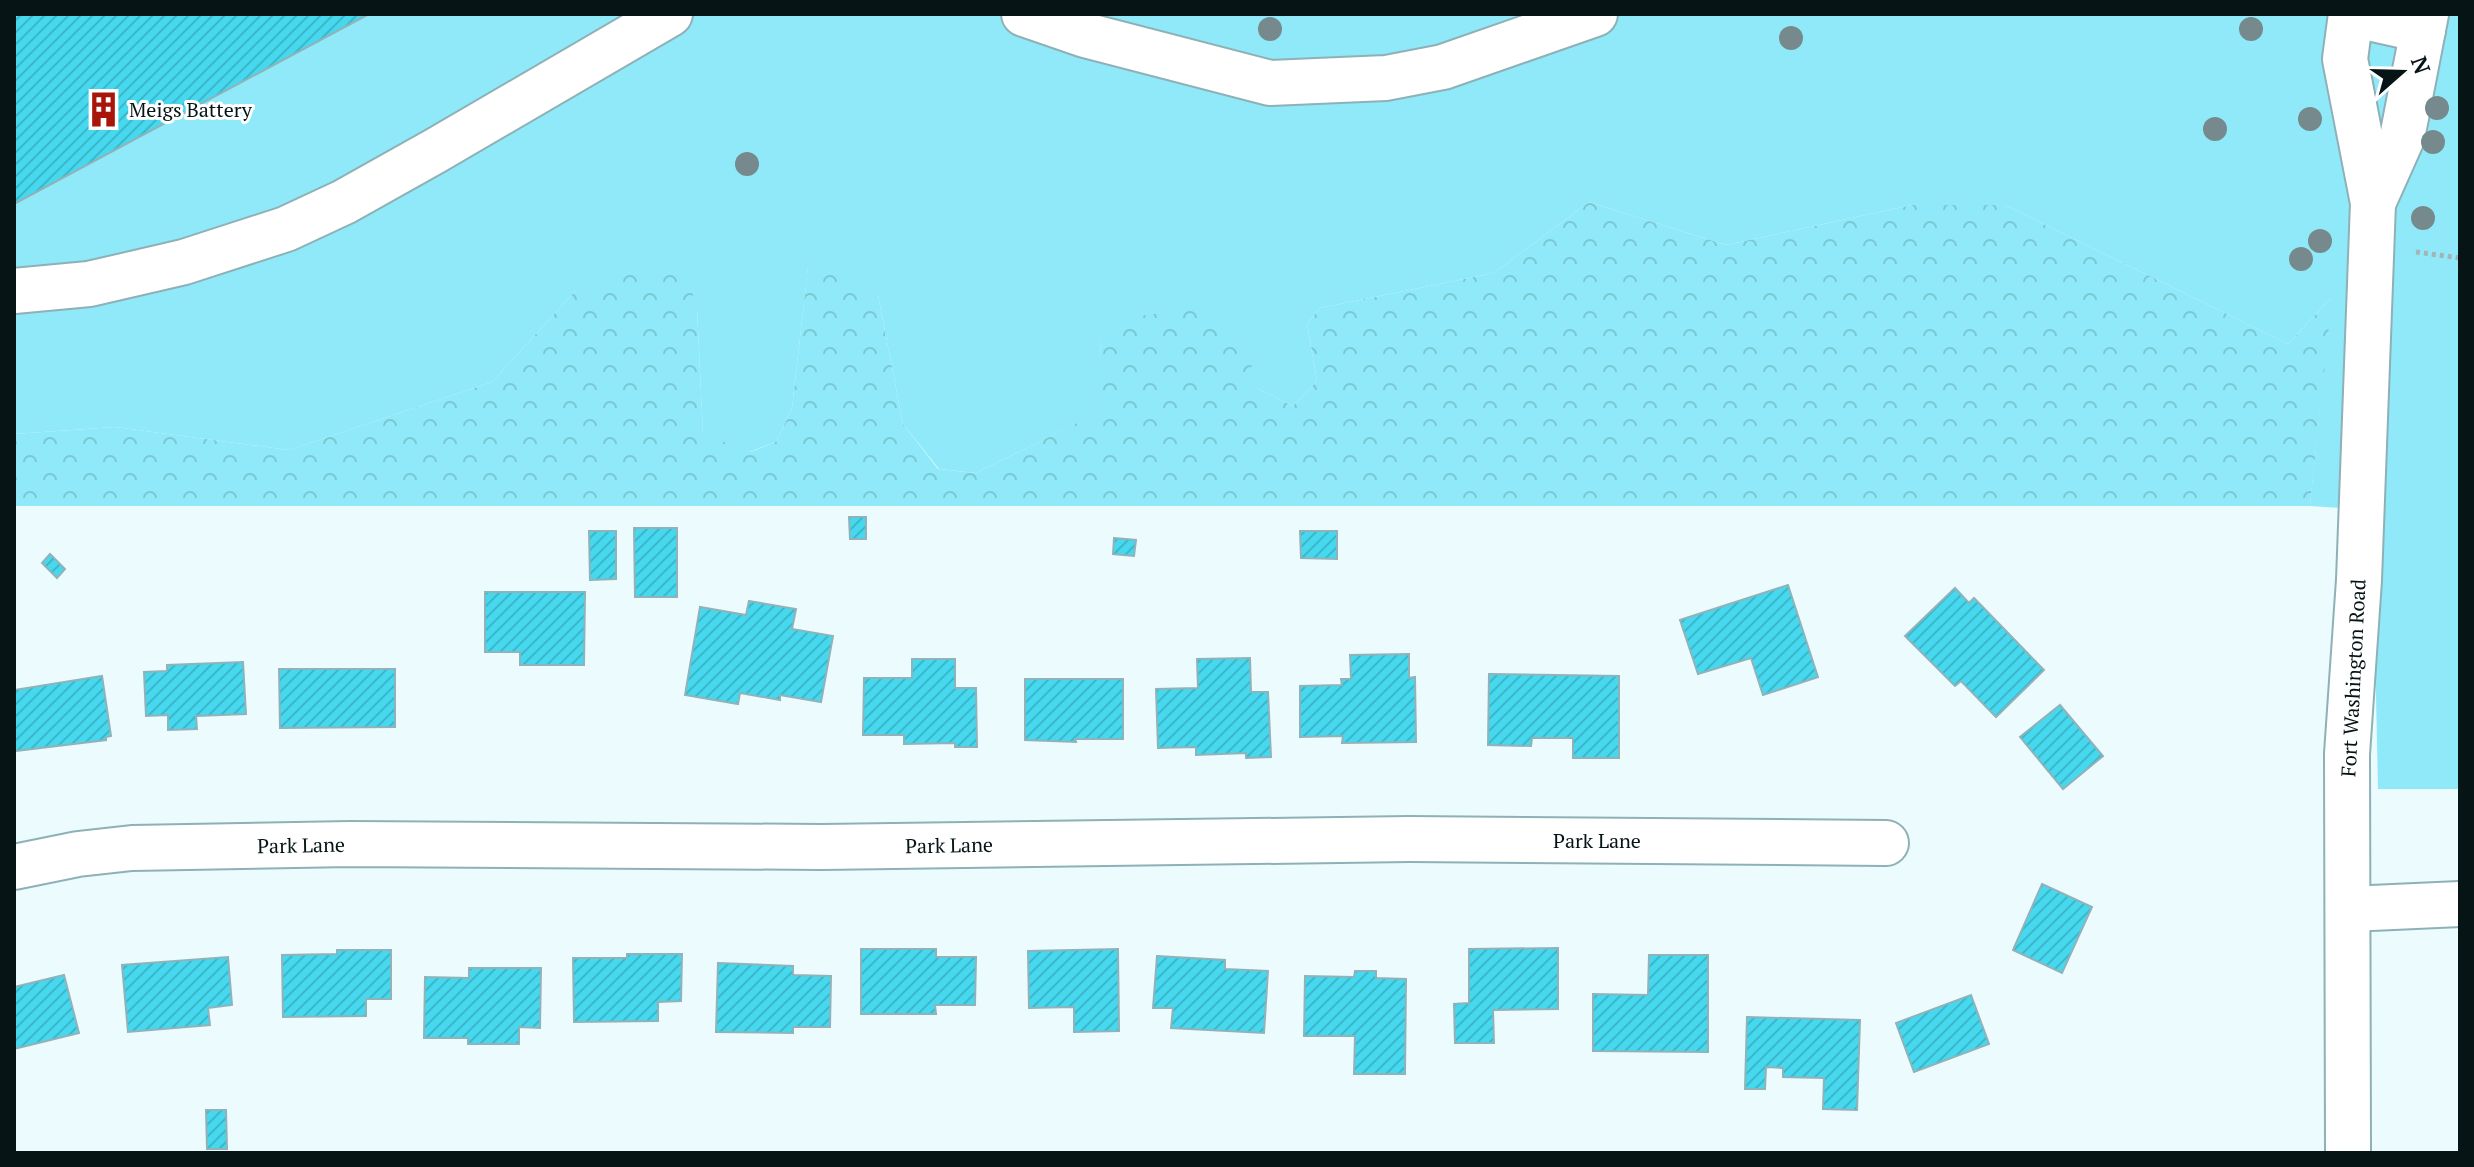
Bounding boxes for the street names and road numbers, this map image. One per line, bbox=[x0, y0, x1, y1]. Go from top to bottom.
street label: Fort Washington Road bbox=[2334, 578, 2372, 778]
street label: Park Lane bbox=[1553, 827, 1641, 854]
street label: Park Lane bbox=[257, 831, 345, 859]
street label: Park Lane bbox=[905, 831, 993, 859]

